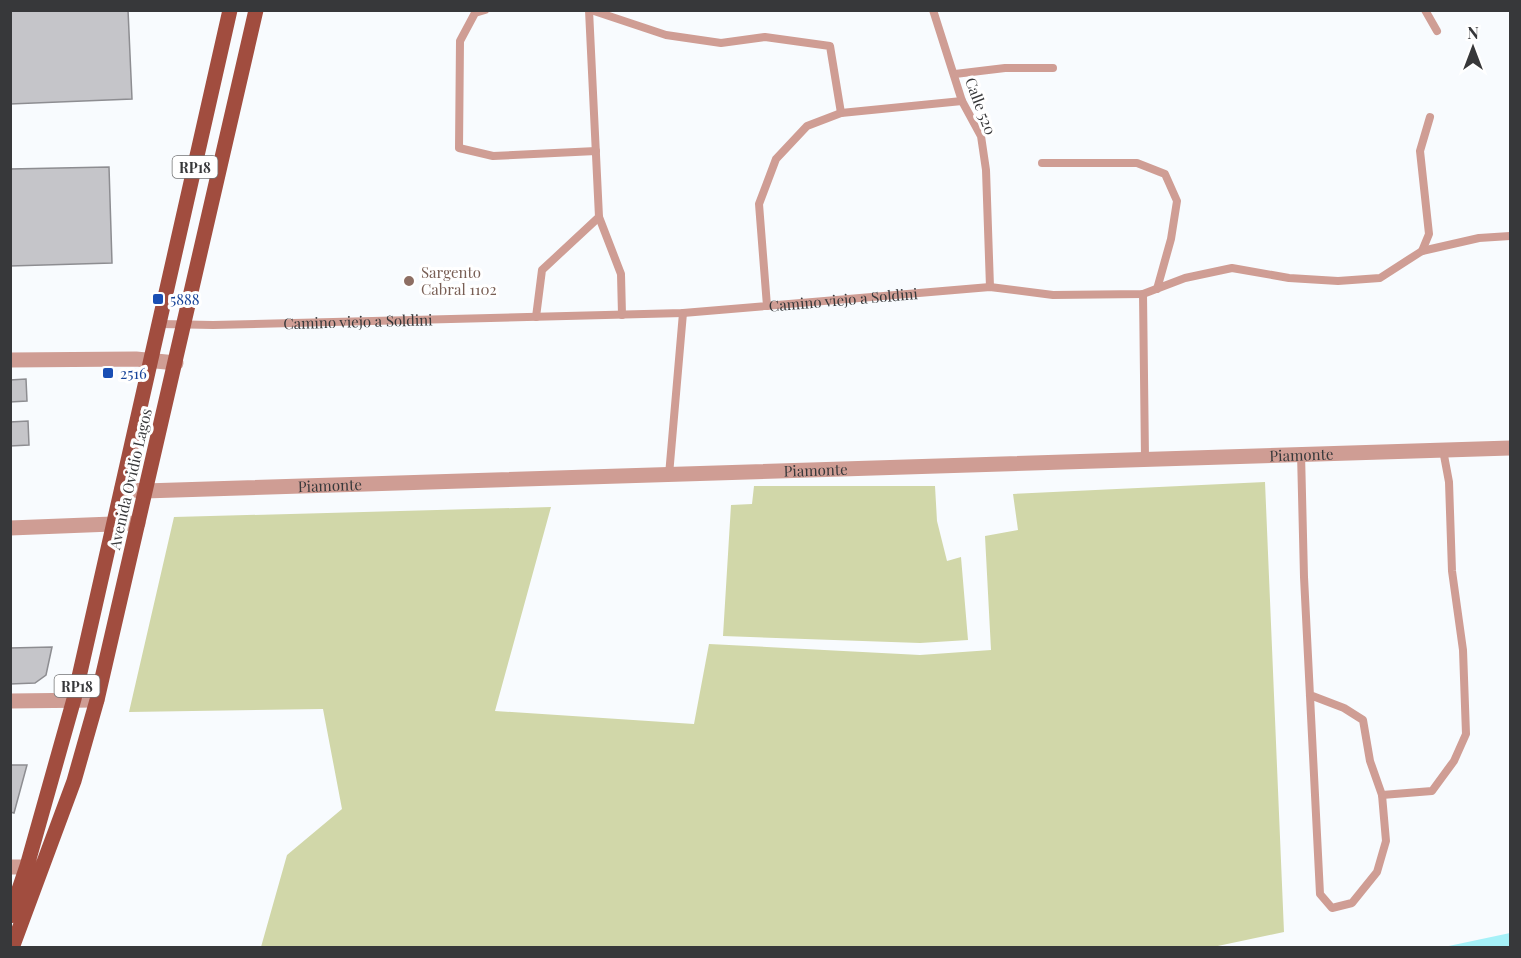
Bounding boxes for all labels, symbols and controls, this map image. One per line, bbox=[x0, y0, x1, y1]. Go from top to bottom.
north arrow bbox=[1443, 18, 1503, 78]
text: N bbox=[1467, 22, 1479, 43]
street label: Calle 520 bbox=[961, 74, 1001, 138]
road number: RP18 bbox=[172, 156, 218, 178]
place label: Sargento Cabral 1102 bbox=[421, 262, 497, 299]
marker: Sargento Cabral 1102 bbox=[402, 274, 416, 288]
street label: Camino viejo a Soldini bbox=[768, 283, 919, 316]
place label: 5888 bbox=[170, 289, 200, 309]
marker: 5888 bbox=[151, 292, 165, 306]
street label: Camino viejo a Soldini bbox=[283, 309, 433, 333]
place label: 2516 bbox=[120, 363, 147, 383]
marker: 2516 bbox=[101, 366, 115, 380]
street label: Avenida Ovidio Lagos bbox=[104, 406, 156, 552]
street label: Piamonte bbox=[1269, 444, 1334, 466]
street label: Piamonte bbox=[783, 459, 848, 481]
street label: Piamonte bbox=[297, 474, 362, 496]
road number: RP18 bbox=[54, 675, 100, 697]

